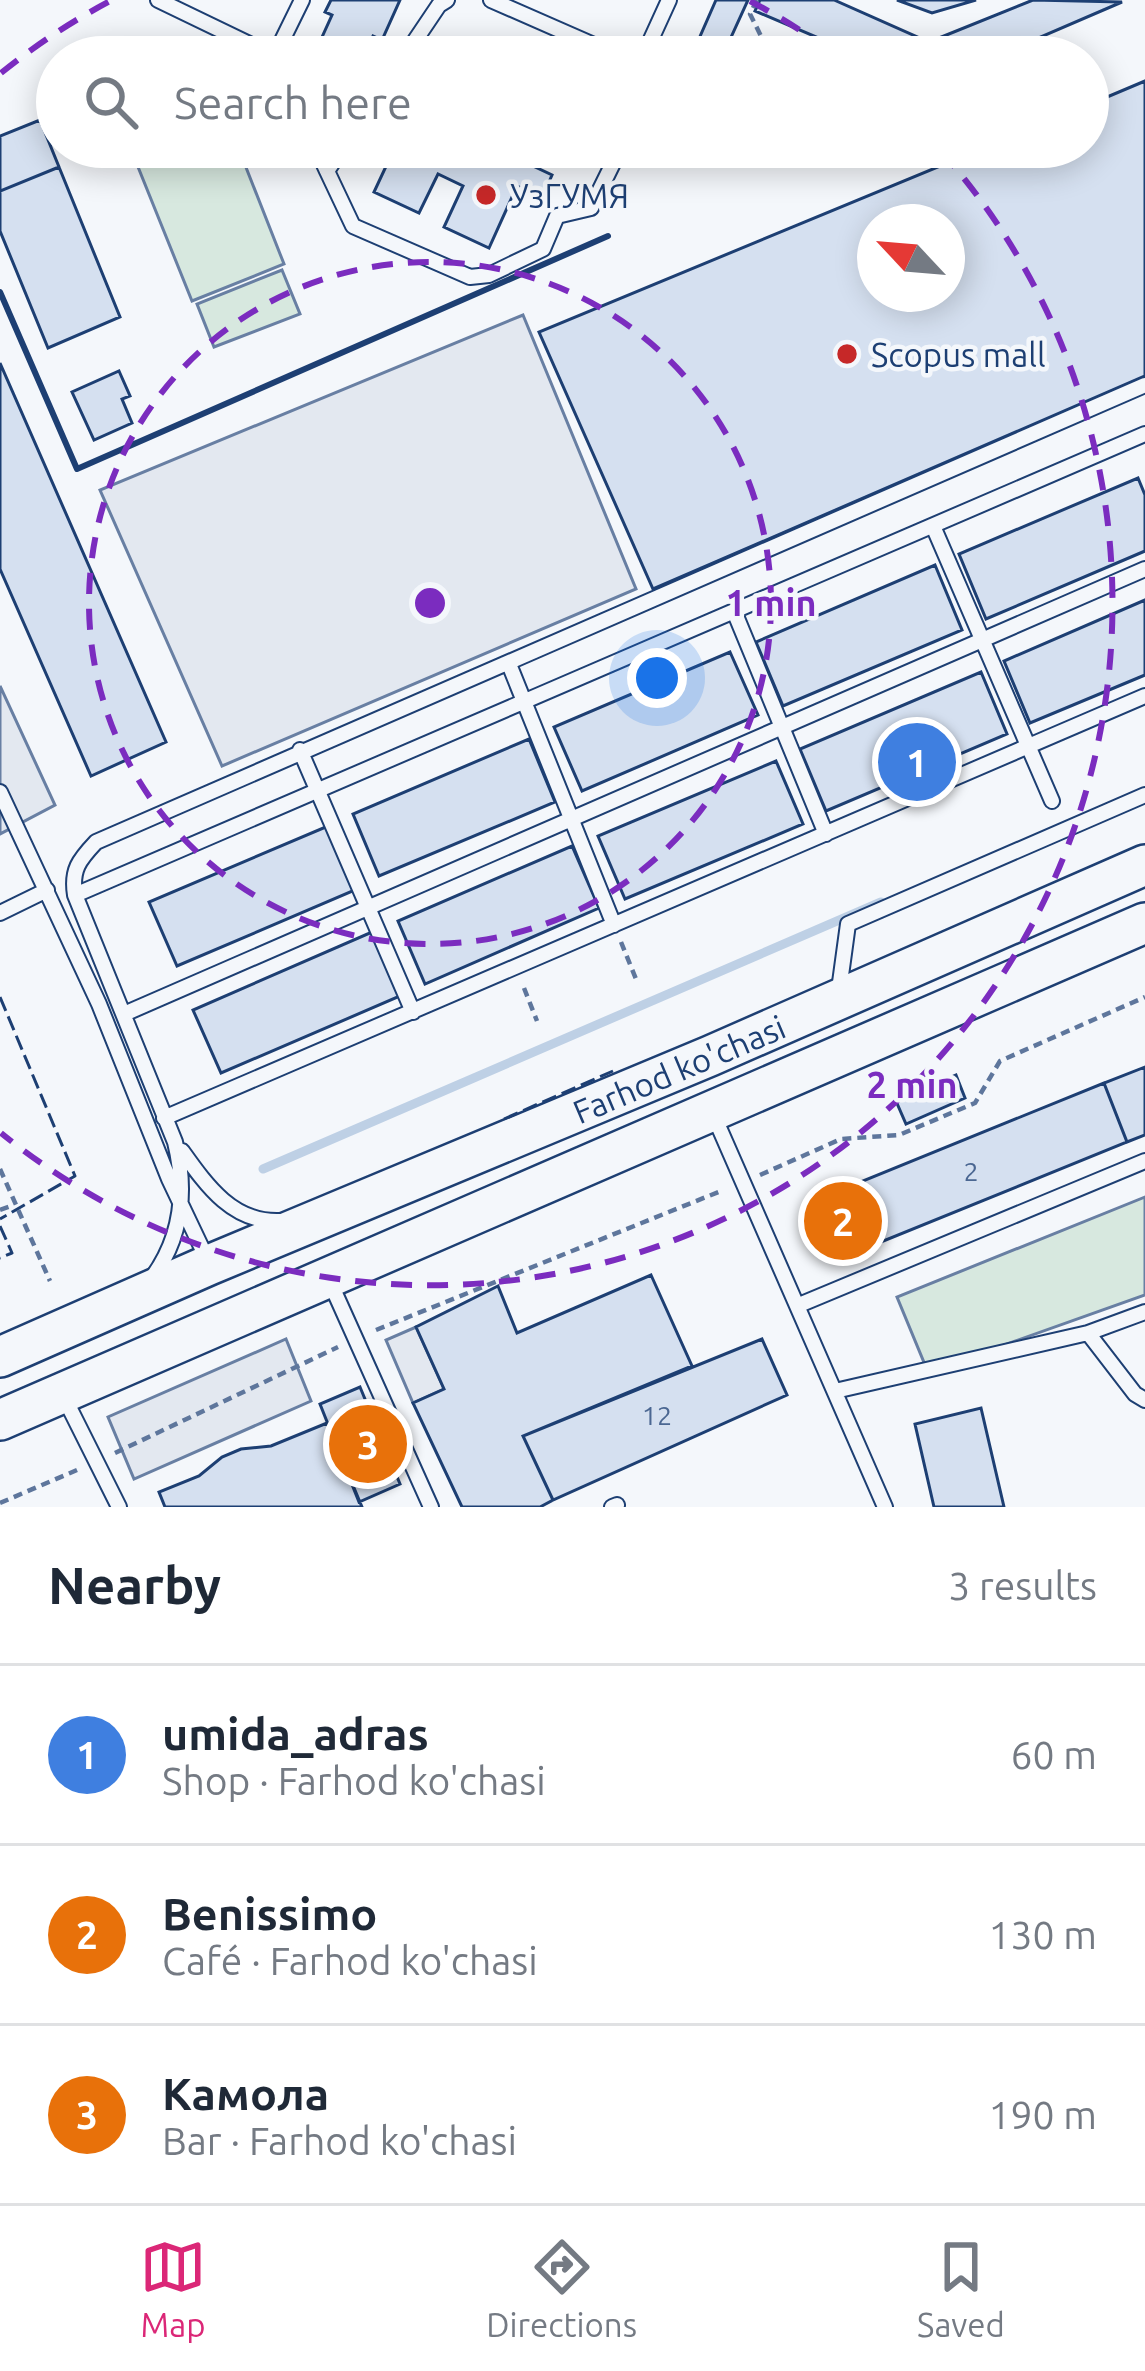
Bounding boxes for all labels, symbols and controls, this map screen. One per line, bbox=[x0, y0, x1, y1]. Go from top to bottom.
search box bbox=[36, 36, 1109, 168]
icon: search bbox=[78, 69, 144, 135]
text: Search here bbox=[174, 77, 412, 128]
place label: УзГУМЯ bbox=[510, 177, 629, 214]
marker: УзГУМЯ bbox=[473, 182, 499, 208]
north arrow bbox=[857, 204, 965, 312]
place label: Scopus mall bbox=[871, 336, 1046, 373]
marker: Scopus mall bbox=[834, 341, 860, 367]
centre of rings bbox=[409, 582, 451, 624]
text: 1 min bbox=[726, 582, 816, 623]
your location bbox=[627, 648, 687, 708]
pin: 1 bbox=[878, 717, 956, 807]
street label: Farhod ko'chasi bbox=[567, 1008, 791, 1130]
text: 2 min bbox=[867, 1064, 957, 1105]
house number: 2 bbox=[963, 1156, 979, 1186]
pin: 2 bbox=[804, 1176, 882, 1266]
pin: 3 bbox=[329, 1399, 407, 1489]
house number: 12 bbox=[642, 1400, 672, 1430]
text: Nearby bbox=[48, 1556, 221, 1614]
text: 3 results bbox=[948, 1564, 1097, 1607]
text: umida_adras bbox=[162, 1708, 429, 1759]
text: 1 bbox=[76, 1733, 98, 1776]
text: 60 m bbox=[1010, 1733, 1097, 1776]
text: Shop · Farhod ko'chasi bbox=[162, 1759, 546, 1802]
text: Benissimo bbox=[162, 1888, 377, 1939]
text: 2 bbox=[76, 1913, 98, 1956]
text: 130 m bbox=[988, 1913, 1097, 1956]
text: Café · Farhod ko'chasi bbox=[162, 1939, 538, 1982]
text: Камола bbox=[162, 2068, 329, 2119]
text: 3 bbox=[76, 2093, 98, 2136]
text: 190 m bbox=[988, 2093, 1097, 2136]
text: Bar · Farhod ko'chasi bbox=[162, 2119, 517, 2162]
tab: Map bbox=[140, 2234, 206, 2343]
tab: Directions bbox=[486, 2234, 637, 2343]
tab: Saved bbox=[917, 2234, 1005, 2343]

